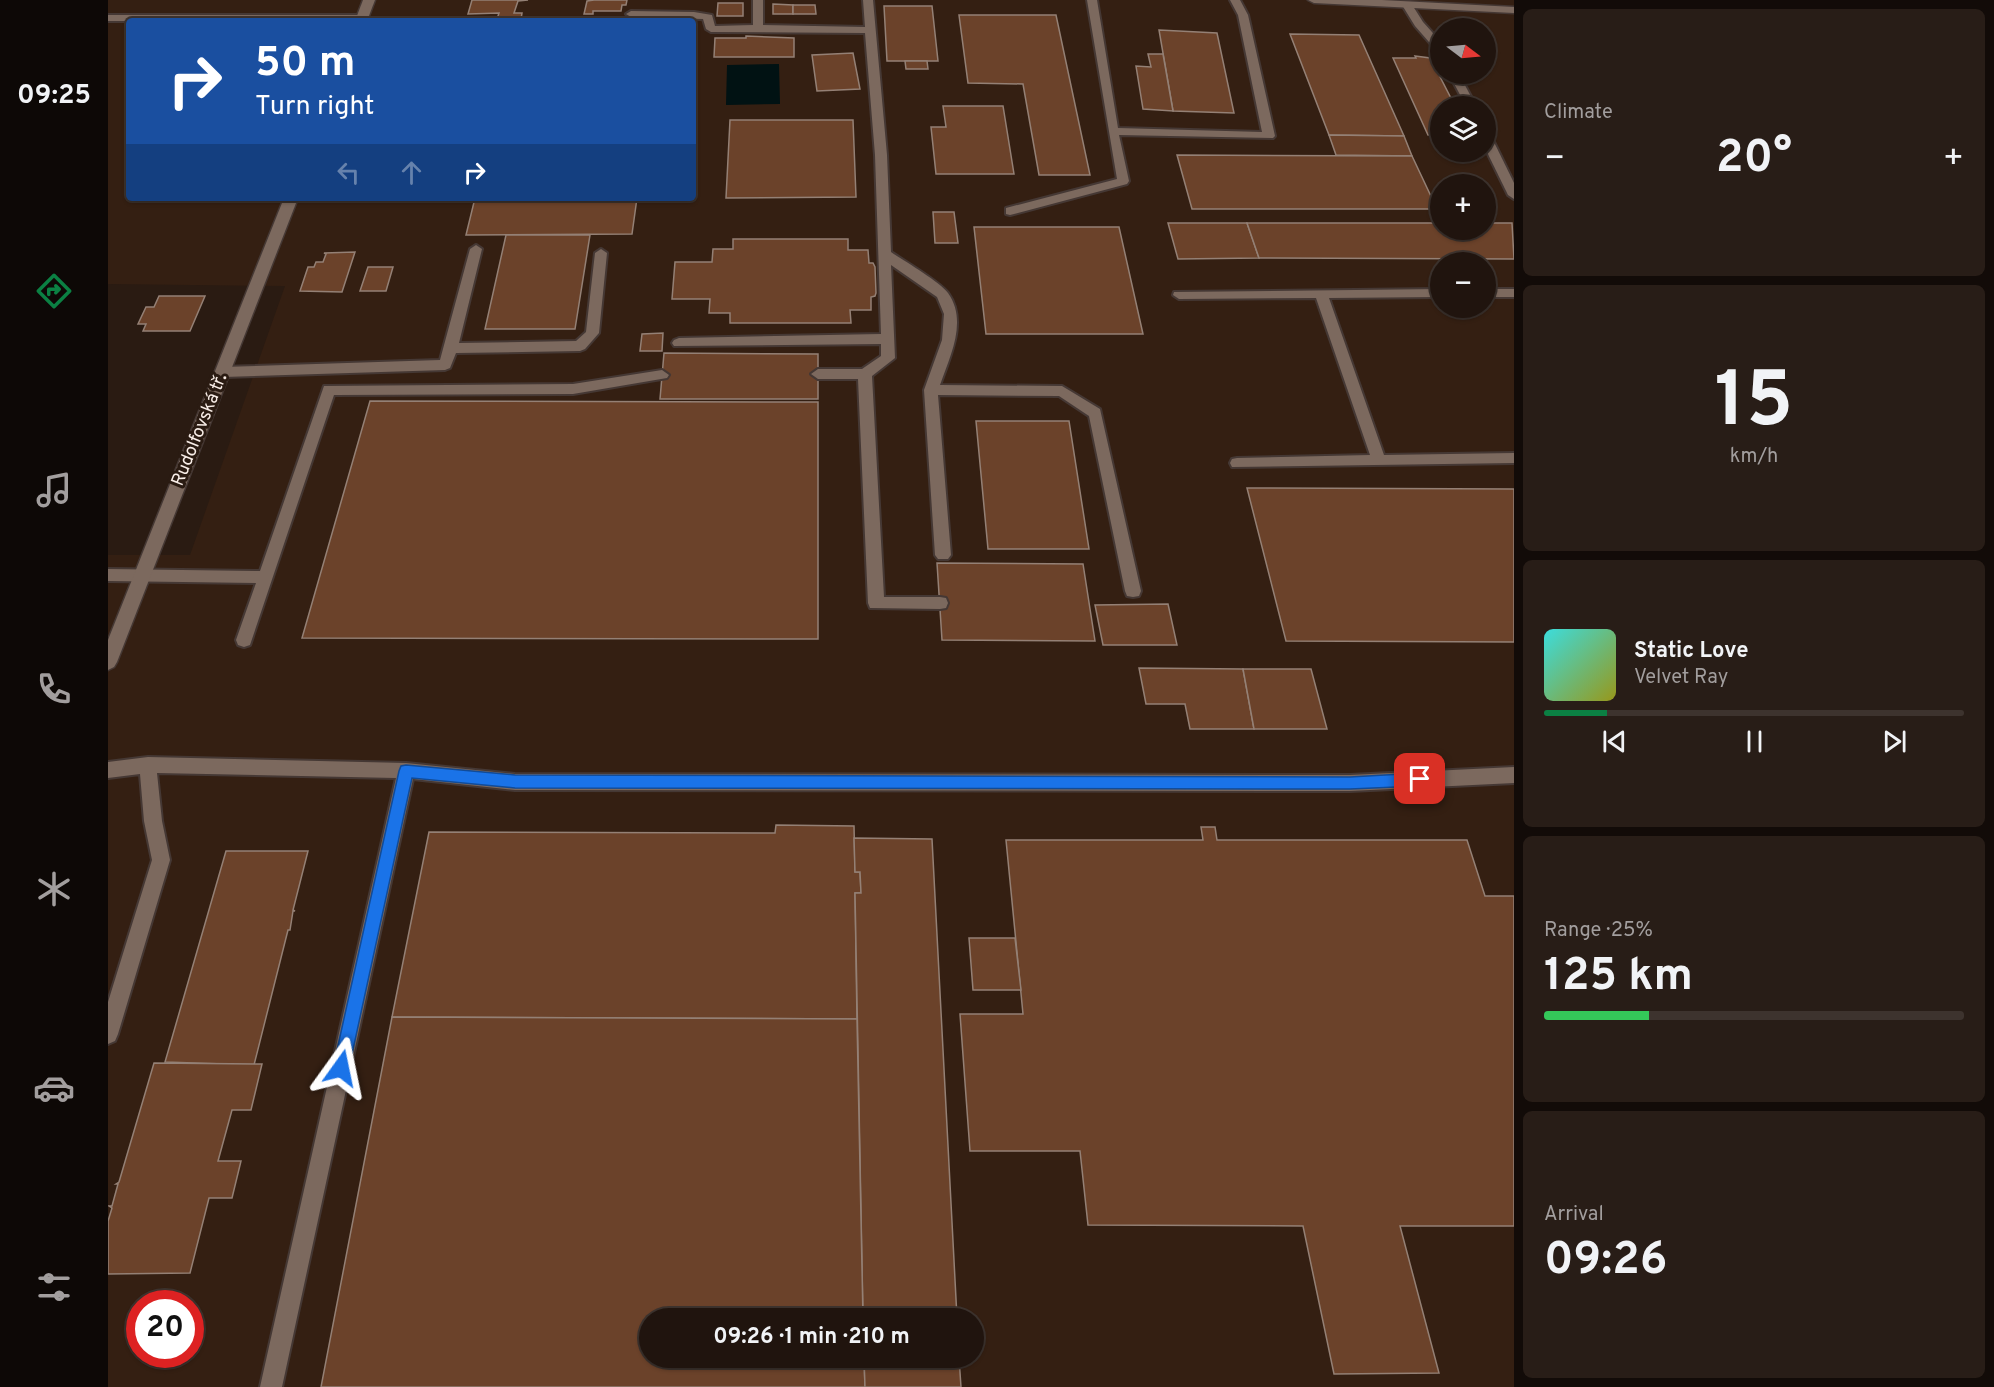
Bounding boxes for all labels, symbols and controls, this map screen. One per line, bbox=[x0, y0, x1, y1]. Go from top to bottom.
north arrow bbox=[1430, 18, 1496, 84]
map controls bbox=[1430, 18, 1496, 318]
text: 50 m bbox=[255, 38, 356, 91]
icon: right bbox=[156, 42, 234, 120]
text: 09:25 bbox=[17, 79, 91, 113]
text: Turn right bbox=[255, 90, 374, 124]
button: layers bbox=[1430, 96, 1496, 162]
text: Climate bbox=[1544, 100, 1613, 126]
text: 20° bbox=[1716, 131, 1792, 188]
text: − bbox=[1544, 139, 1565, 181]
text: + bbox=[1943, 139, 1964, 181]
icon: left bbox=[332, 156, 365, 189]
icon: ahead bbox=[395, 156, 428, 189]
icon: right bbox=[458, 156, 491, 189]
button: + bbox=[1430, 174, 1496, 240]
button: − bbox=[1430, 252, 1496, 318]
icon: directions bbox=[33, 270, 75, 312]
text: 15 bbox=[1715, 355, 1793, 454]
street label: Rudolfovská tř. bbox=[167, 370, 233, 490]
text: km/h bbox=[1730, 444, 1778, 470]
icon: music bbox=[33, 469, 75, 511]
text: Static Love bbox=[1634, 638, 1748, 665]
text: Velvet Ray bbox=[1634, 665, 1728, 691]
icon: phone bbox=[33, 668, 75, 710]
icon: previous bbox=[1598, 725, 1631, 758]
icon: pause bbox=[1738, 725, 1771, 758]
icon: next bbox=[1878, 725, 1911, 758]
pin bbox=[1394, 753, 1445, 804]
icon: arrive bbox=[1403, 762, 1436, 795]
icon: climate bbox=[33, 868, 75, 910]
text: Range · 25% bbox=[1544, 918, 1653, 944]
text: 125 km bbox=[1544, 949, 1693, 1006]
position arrow bbox=[309, 1036, 373, 1100]
icon: car bbox=[33, 1067, 75, 1109]
text: Arrival bbox=[1544, 1202, 1604, 1228]
text: 09:26 bbox=[1544, 1233, 1667, 1290]
icon: filters bbox=[33, 1266, 75, 1308]
speed limit sign: 20 bbox=[126, 1290, 204, 1368]
text: 09:26 · 1 min · 210 m bbox=[713, 1324, 910, 1351]

